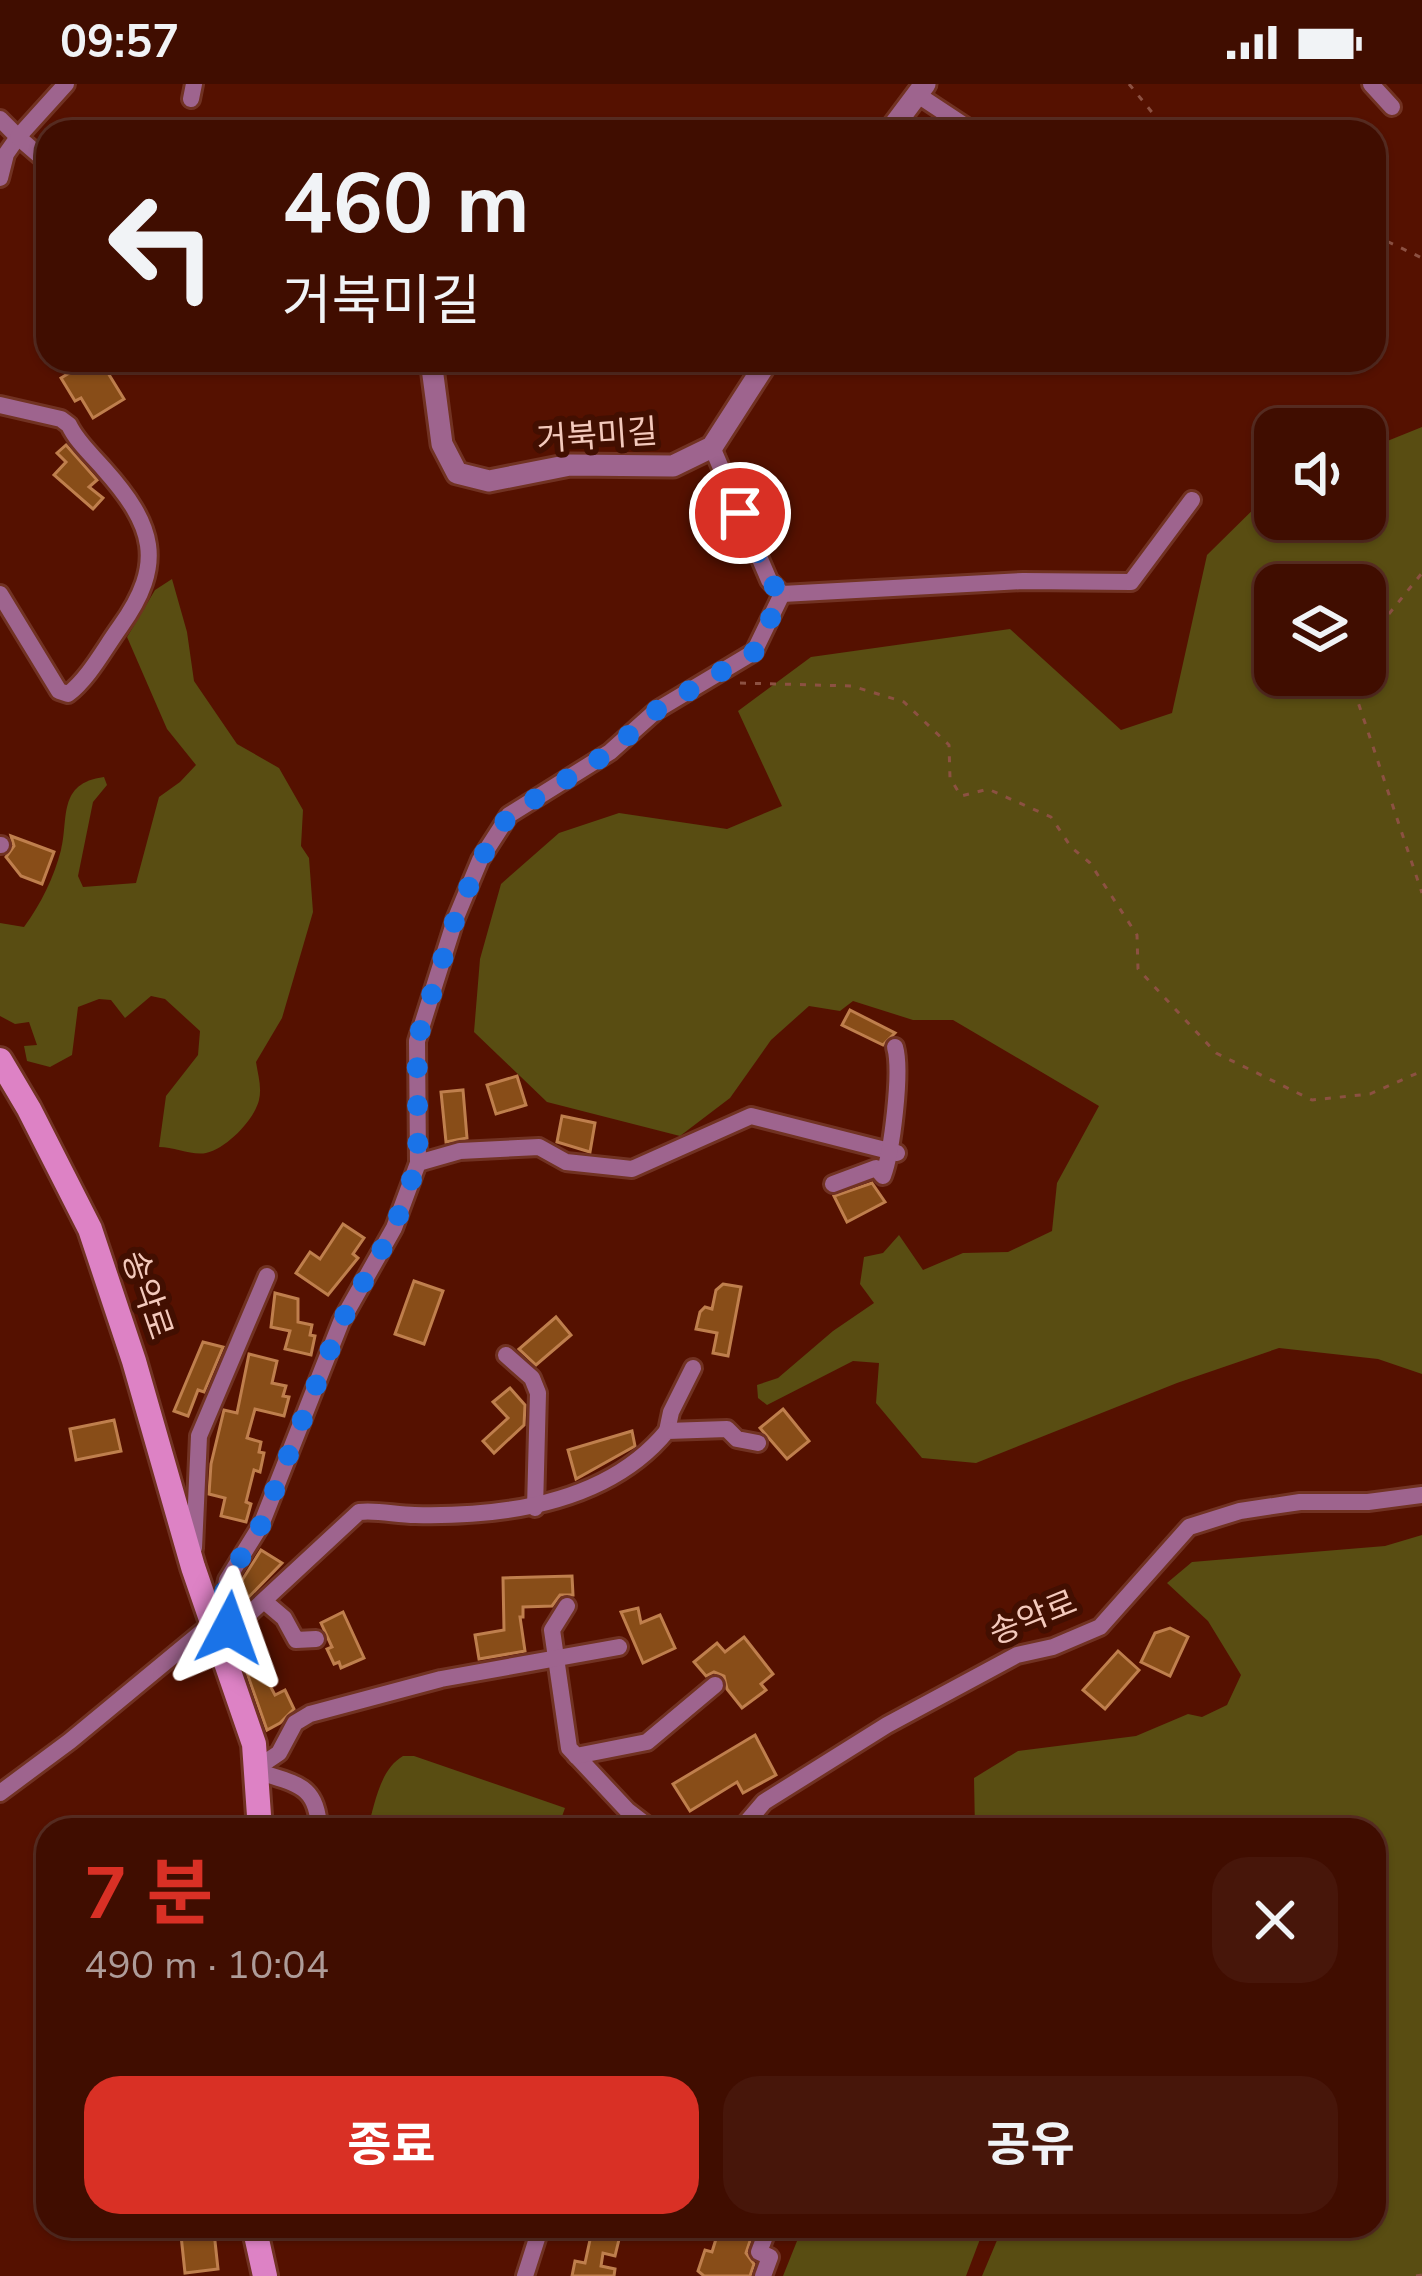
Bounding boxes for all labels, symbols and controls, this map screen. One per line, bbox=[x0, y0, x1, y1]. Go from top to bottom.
text: 09:57 bbox=[60, 12, 179, 73]
text: 460 m bbox=[282, 147, 530, 262]
icon: left bbox=[84, 168, 240, 324]
text: 거북미길 bbox=[282, 264, 481, 338]
map controls bbox=[1254, 408, 1386, 696]
button: sound bbox=[1254, 408, 1386, 540]
street label: 거북미길 bbox=[535, 409, 659, 463]
pin bbox=[689, 462, 791, 564]
icon: arrive bbox=[707, 480, 773, 546]
button: layers bbox=[1254, 564, 1386, 696]
street label: 송악로 bbox=[111, 1245, 183, 1345]
position arrow bbox=[166, 1565, 292, 1691]
street label: 송악로 bbox=[982, 1580, 1084, 1656]
text: 7 분 bbox=[84, 1845, 213, 1943]
button: close bbox=[1212, 1857, 1338, 1983]
text: 490 m · 10:04 bbox=[84, 1939, 329, 1992]
button: 종료 bbox=[84, 2076, 699, 2214]
button: 공유 bbox=[723, 2076, 1338, 2214]

